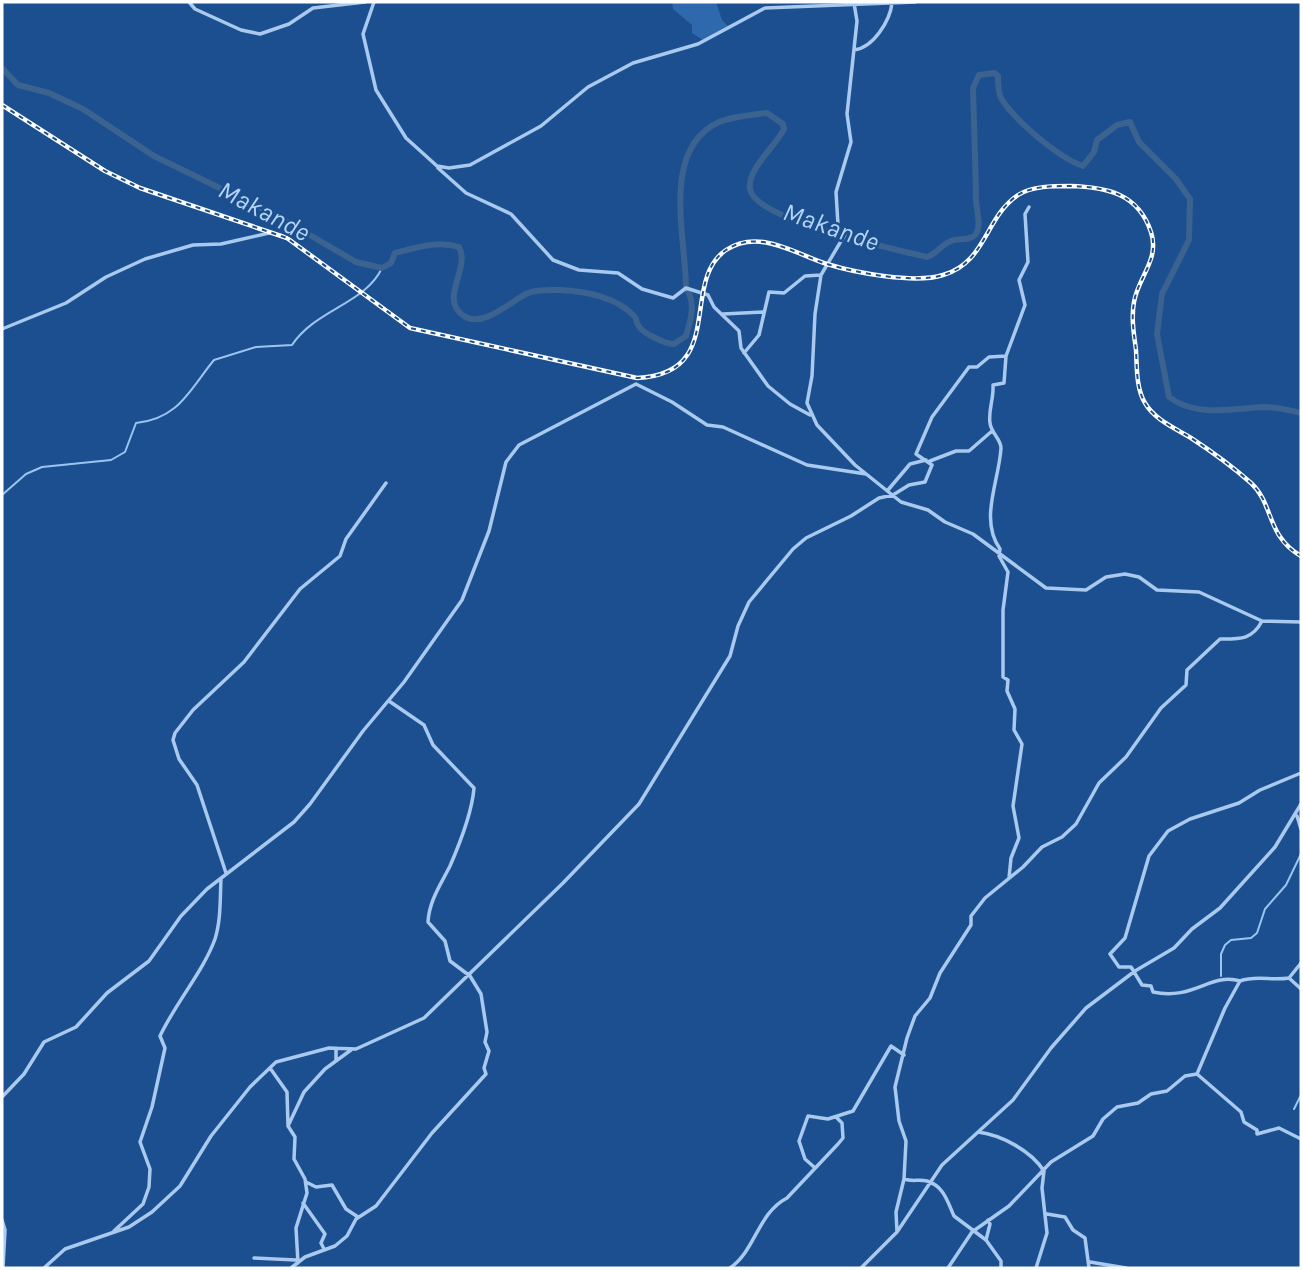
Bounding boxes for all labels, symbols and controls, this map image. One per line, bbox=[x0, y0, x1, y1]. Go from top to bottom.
water label: Makande bbox=[213, 174, 315, 248]
water label: Makande bbox=[779, 196, 883, 258]

